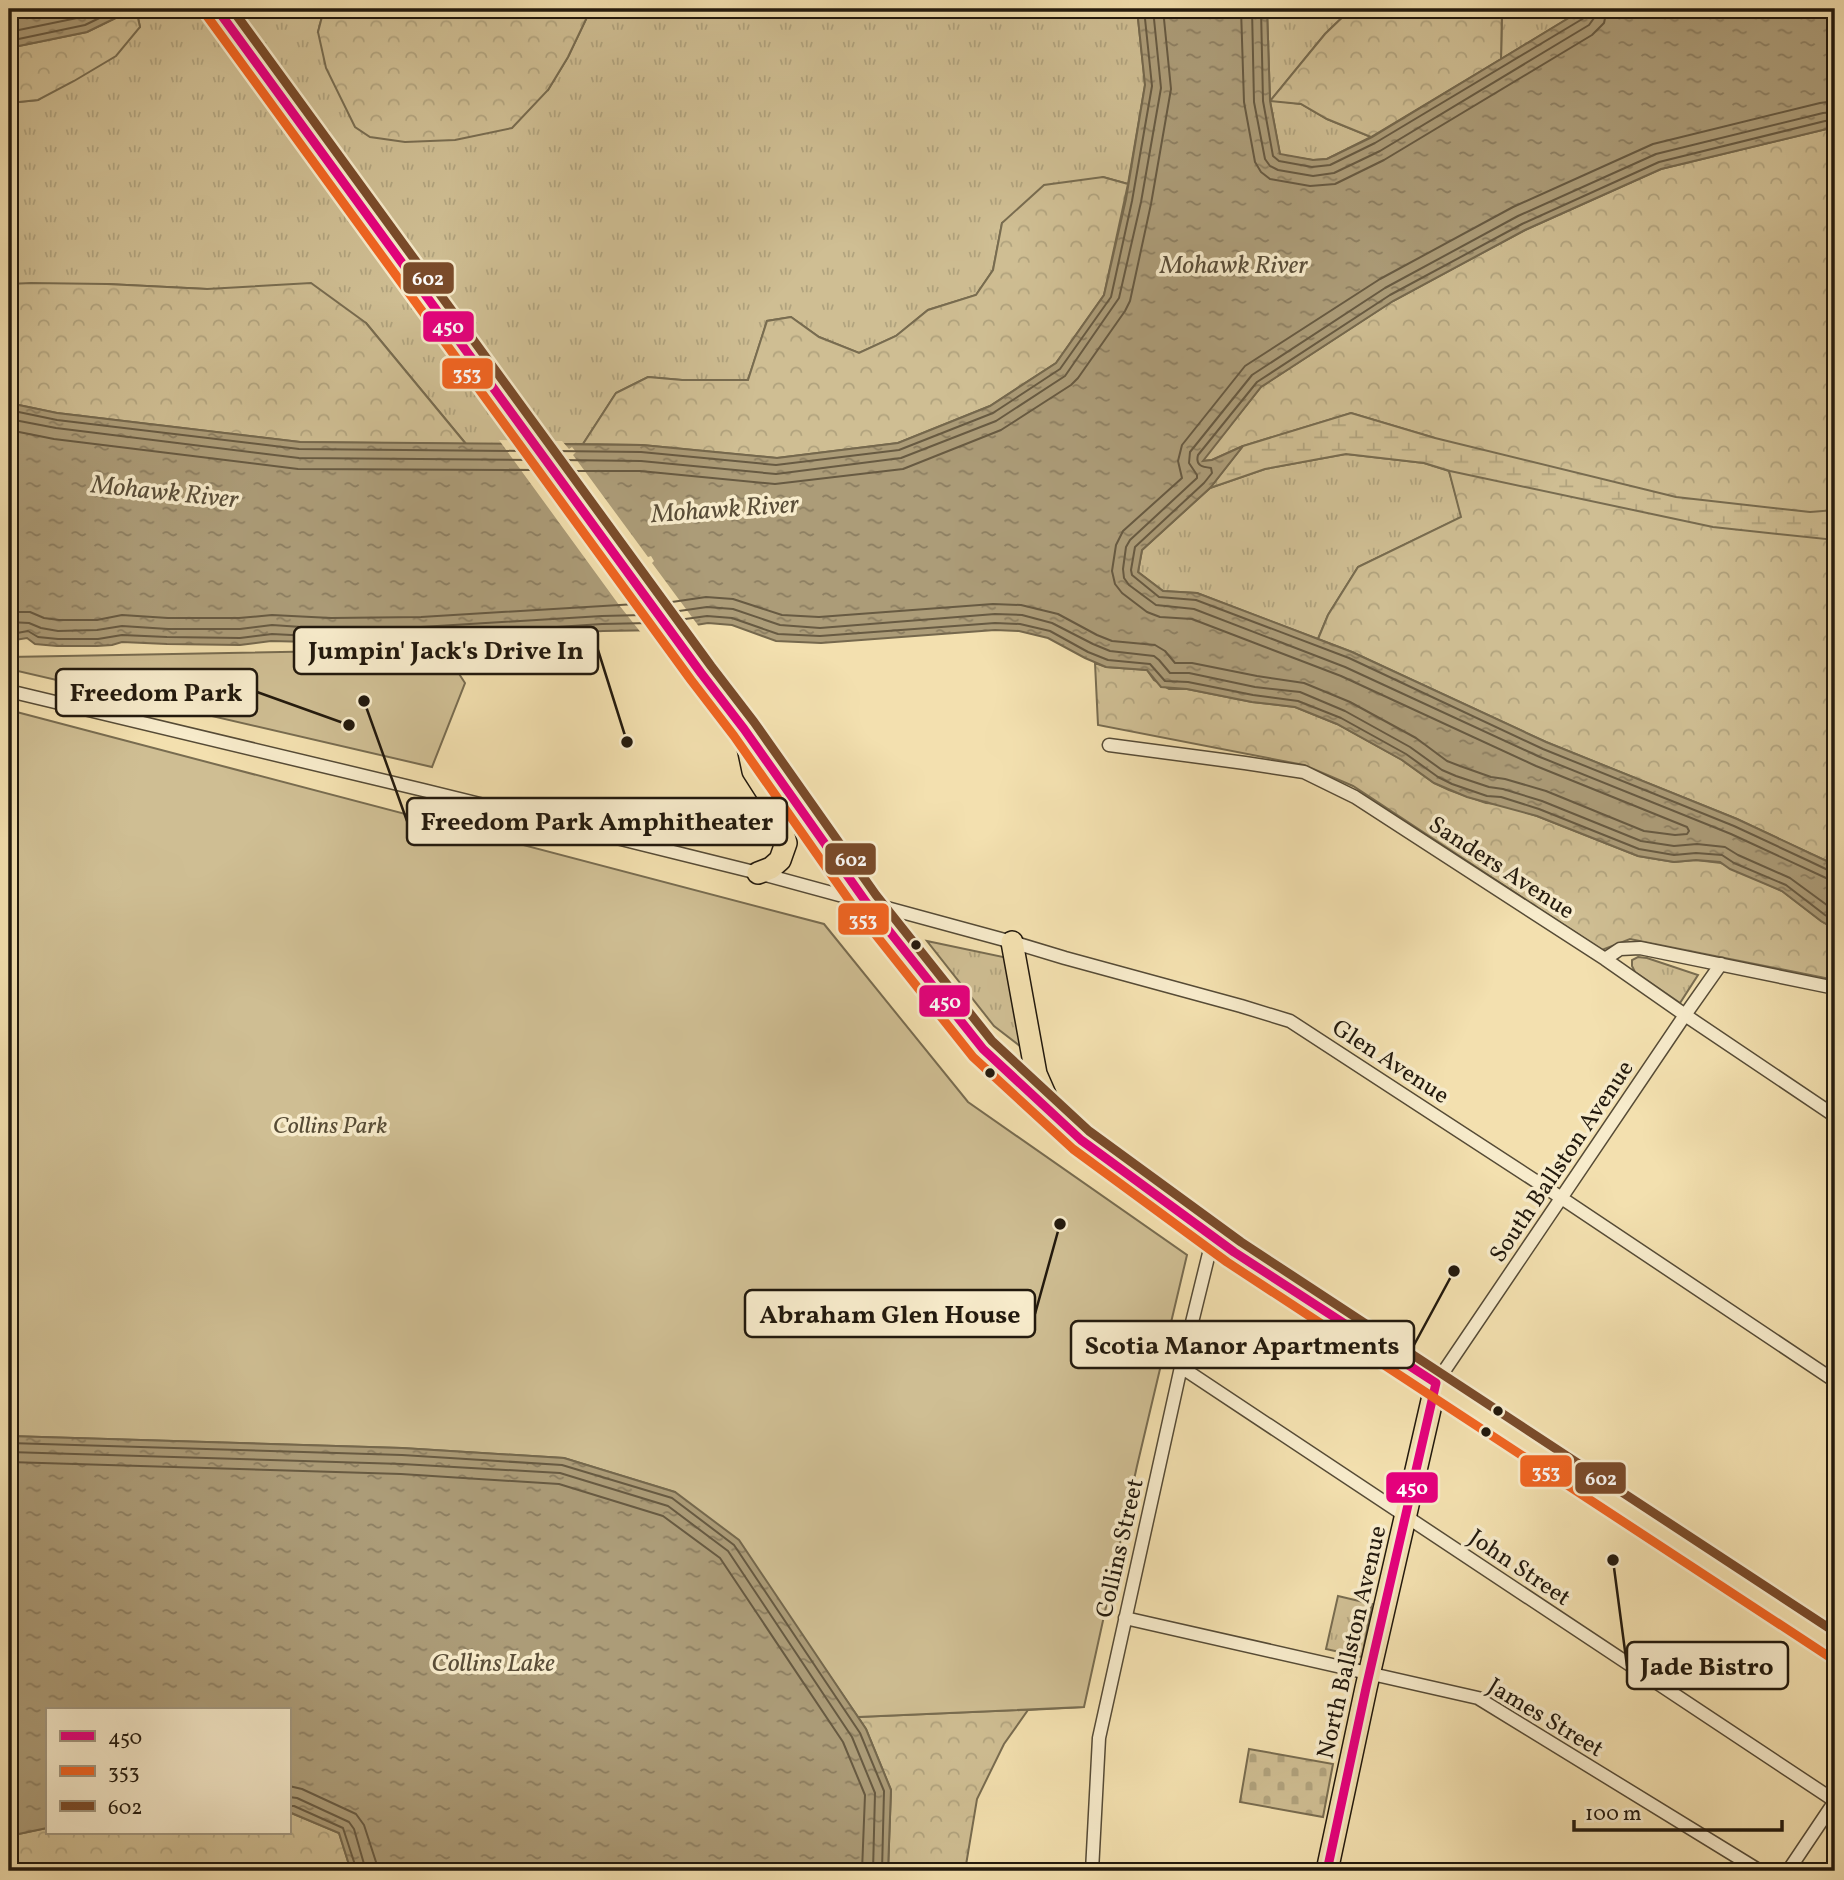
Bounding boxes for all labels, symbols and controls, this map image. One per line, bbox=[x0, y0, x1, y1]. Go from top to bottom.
water label: Mohawk River bbox=[1159, 248, 1308, 284]
line badge: 602 bbox=[402, 261, 455, 295]
text: 602 bbox=[412, 267, 444, 293]
line badge: 450 bbox=[422, 310, 475, 343]
text: 450 bbox=[432, 315, 464, 341]
line badge: 353 bbox=[441, 357, 494, 390]
text: 353 bbox=[453, 362, 481, 388]
water label: Mohawk River bbox=[88, 467, 241, 519]
water label: Mohawk River bbox=[649, 487, 801, 533]
callout: Jumpin' Jack's Drive In bbox=[294, 627, 598, 674]
text: Jumpin' Jack's Drive In bbox=[307, 634, 584, 670]
callout: Freedom Park bbox=[56, 669, 257, 716]
text: Freedom Park bbox=[69, 676, 243, 712]
callout: Freedom Park Amphitheater bbox=[407, 798, 787, 845]
text: Freedom Park Amphitheater bbox=[421, 805, 773, 841]
street label: Sanders Avenue bbox=[1421, 809, 1581, 929]
line badge: 602 bbox=[824, 842, 877, 876]
text: 602 bbox=[835, 848, 867, 874]
line badge: 353 bbox=[837, 902, 890, 936]
text: 353 bbox=[849, 908, 877, 934]
unlabelled marker bbox=[909, 938, 923, 952]
line badge: 450 bbox=[918, 984, 971, 1018]
text: 450 bbox=[929, 990, 961, 1016]
street label: Glen Avenue bbox=[1325, 1012, 1455, 1113]
street label: South Ballston Avenue bbox=[1482, 1054, 1643, 1270]
unlabelled marker bbox=[983, 1066, 997, 1080]
park label: Collins Park bbox=[273, 1110, 387, 1144]
callout: Abraham Glen House bbox=[745, 1290, 1035, 1337]
text: Abraham Glen House bbox=[759, 1298, 1021, 1334]
callout: Scotia Manor Apartments bbox=[1071, 1321, 1414, 1368]
text: Scotia Manor Apartments bbox=[1084, 1329, 1400, 1365]
unlabelled marker bbox=[1491, 1404, 1505, 1418]
unlabelled marker bbox=[1479, 1425, 1493, 1439]
line badge: 353 bbox=[1519, 1454, 1573, 1488]
text: 353 bbox=[1532, 1460, 1560, 1486]
line badge: 602 bbox=[1574, 1461, 1627, 1495]
text: 602 bbox=[1585, 1467, 1617, 1493]
line badge: 450 bbox=[1385, 1471, 1439, 1504]
street label: Collins Street bbox=[1088, 1475, 1153, 1622]
text: 450 bbox=[1396, 1476, 1428, 1502]
street label: John Street bbox=[1461, 1522, 1577, 1615]
street label: North Ballston Avenue bbox=[1310, 1523, 1396, 1762]
callout: Jade Bistro bbox=[1627, 1642, 1788, 1689]
water label: Collins Lake bbox=[431, 1646, 555, 1682]
text: Jade Bistro bbox=[1639, 1650, 1774, 1686]
street label: James Street bbox=[1480, 1671, 1610, 1767]
legend bbox=[46, 1708, 290, 1834]
text: 450 bbox=[108, 1724, 142, 1753]
text: 353 bbox=[108, 1758, 140, 1787]
scale bar bbox=[1574, 1789, 1783, 1833]
text: 602 bbox=[108, 1794, 143, 1823]
text: 100 m bbox=[1585, 1800, 1642, 1829]

